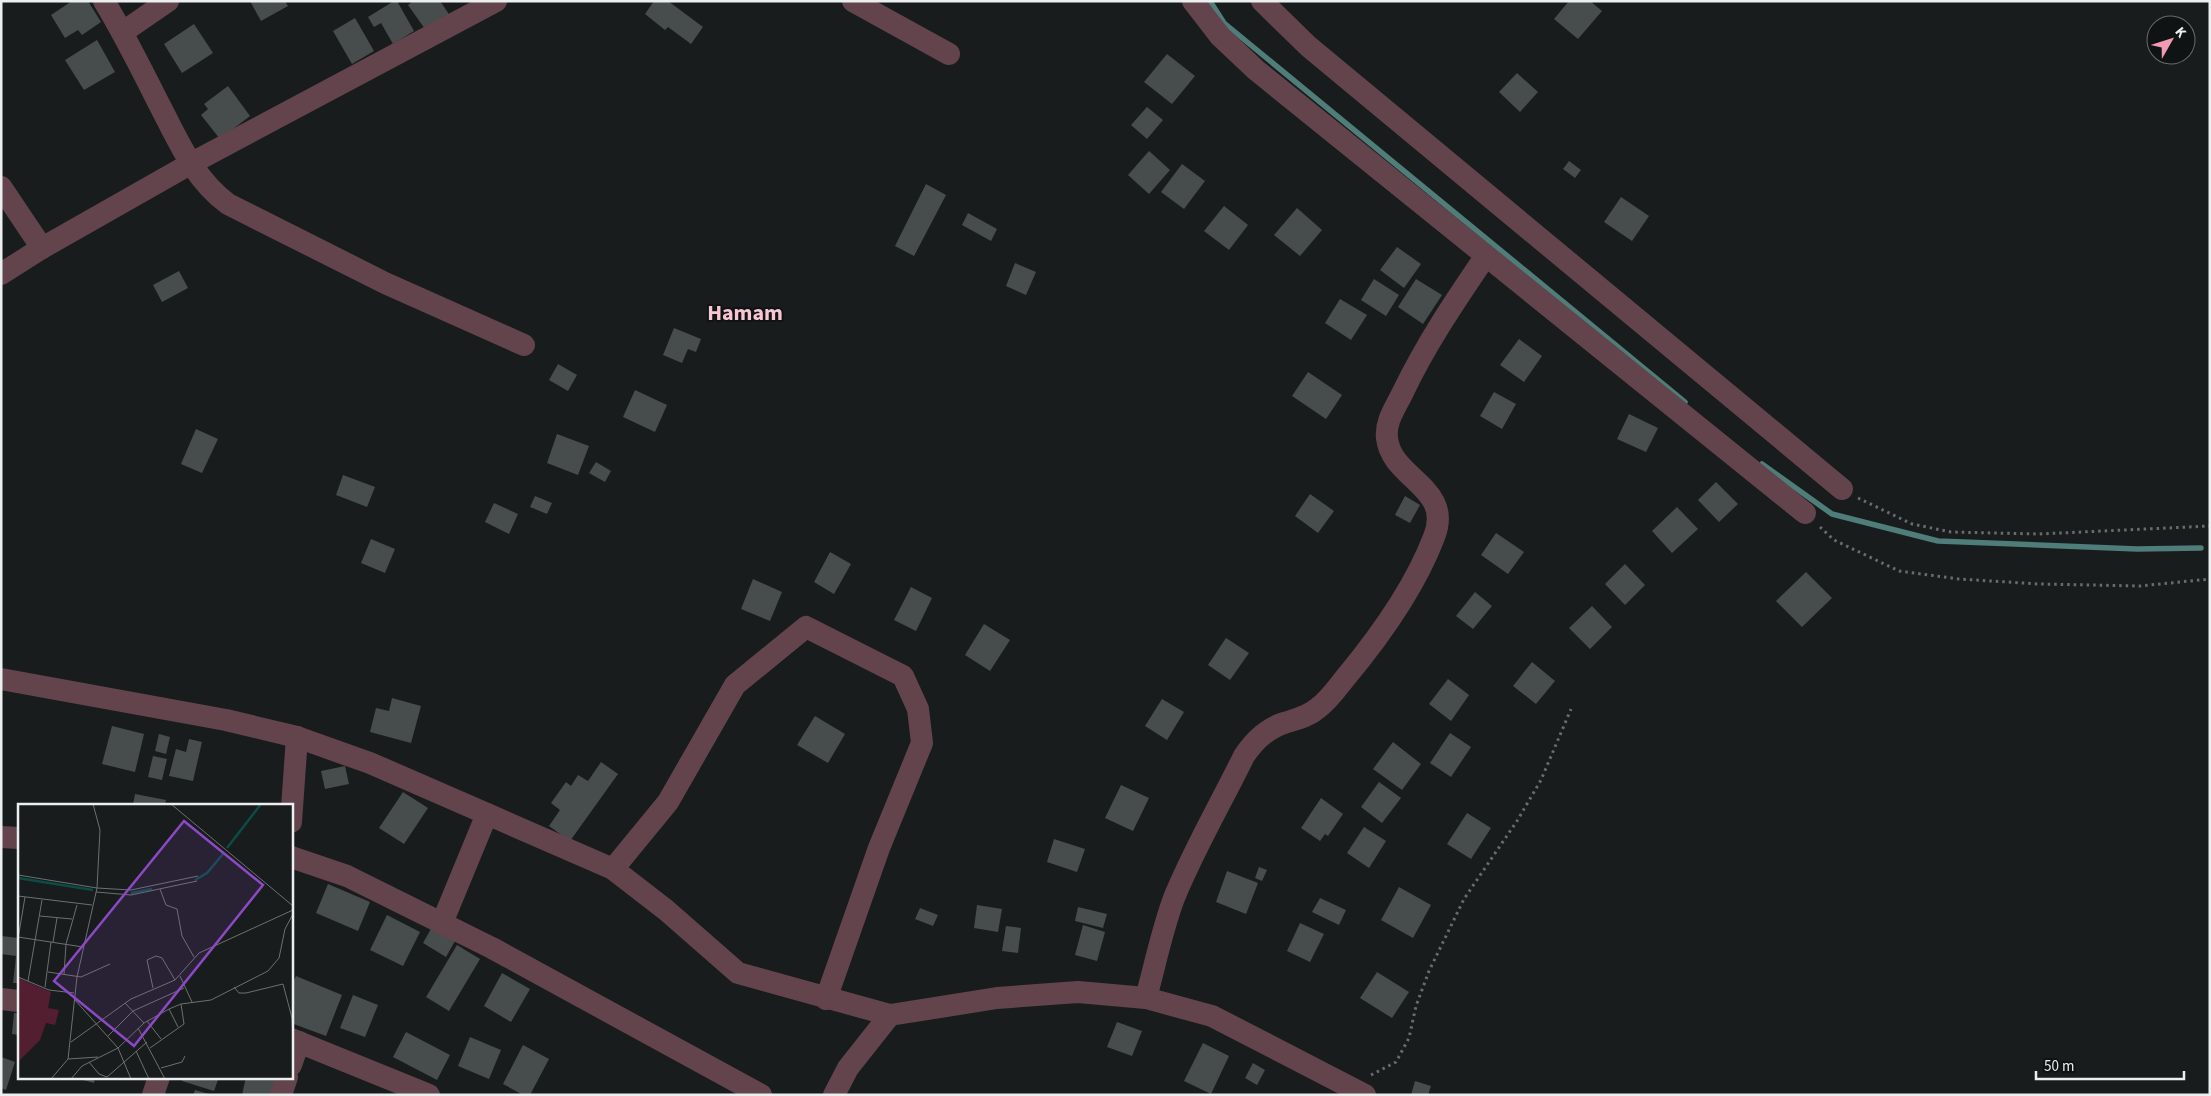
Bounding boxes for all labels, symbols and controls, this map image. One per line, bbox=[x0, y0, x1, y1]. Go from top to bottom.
north arrow bbox=[2146, 15, 2196, 65]
text: K bbox=[2170, 23, 2191, 42]
district label: Hamam bbox=[707, 297, 783, 329]
inset map bbox=[18, 804, 292, 1078]
scale bar bbox=[2036, 1048, 2184, 1080]
text: 50 m bbox=[2044, 1056, 2074, 1077]

